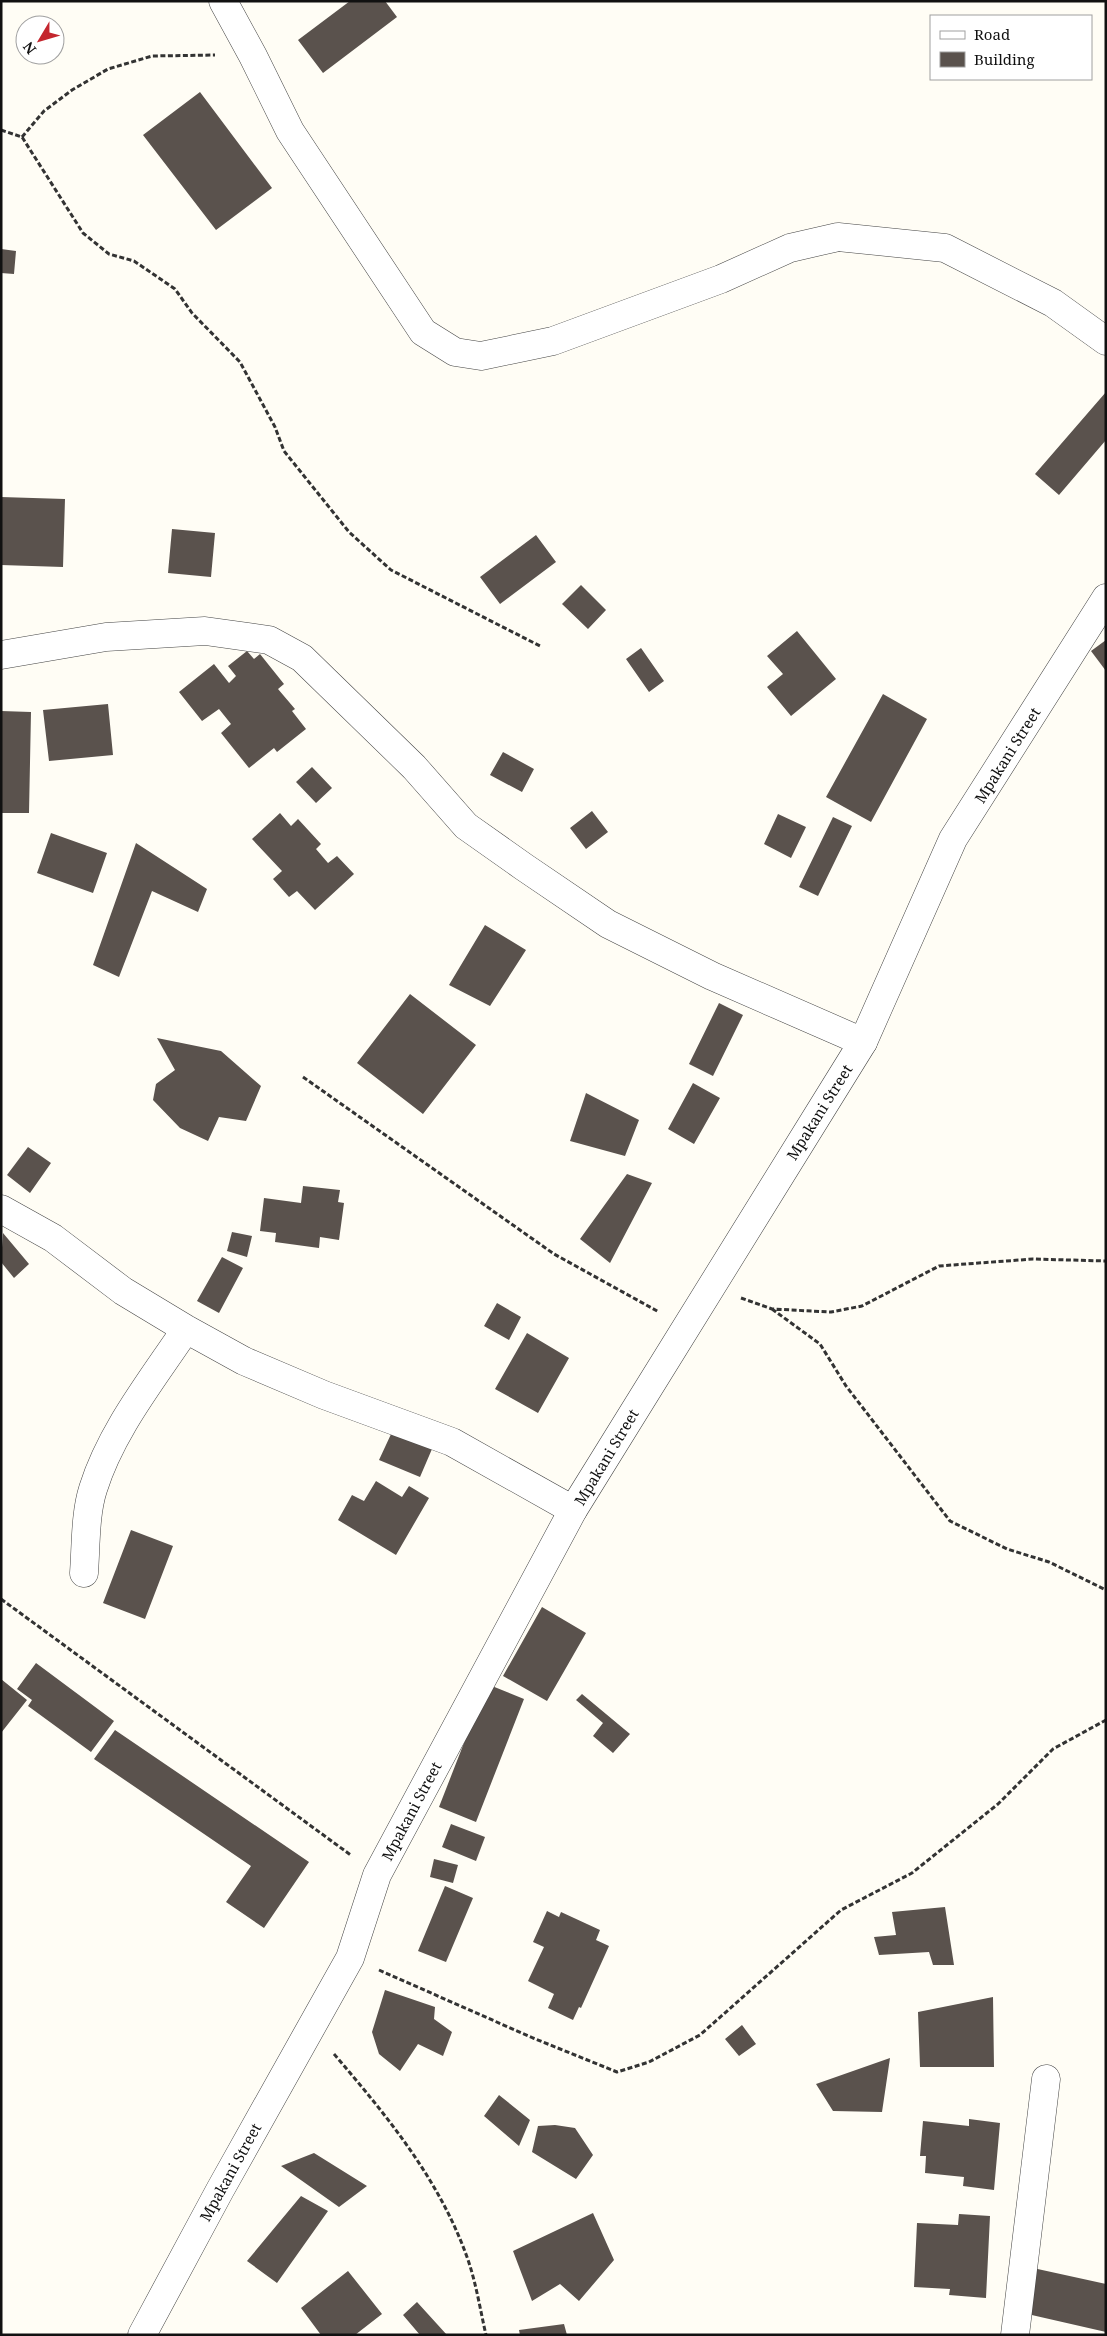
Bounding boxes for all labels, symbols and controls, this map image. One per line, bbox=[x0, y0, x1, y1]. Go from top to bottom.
north arrow bbox=[15, 15, 65, 65]
legend bbox=[930, 15, 1092, 80]
text: Road bbox=[974, 24, 1010, 44]
text: N bbox=[18, 38, 40, 59]
text: Building bbox=[974, 49, 1035, 69]
street label: Mpakani Street bbox=[970, 703, 1044, 807]
street label: Mpakani Street bbox=[782, 1060, 856, 1164]
street label: Mpakani Street bbox=[569, 1405, 643, 1509]
street label: Mpakani Street bbox=[377, 1758, 445, 1864]
street label: Mpakani Street bbox=[195, 2119, 265, 2225]

